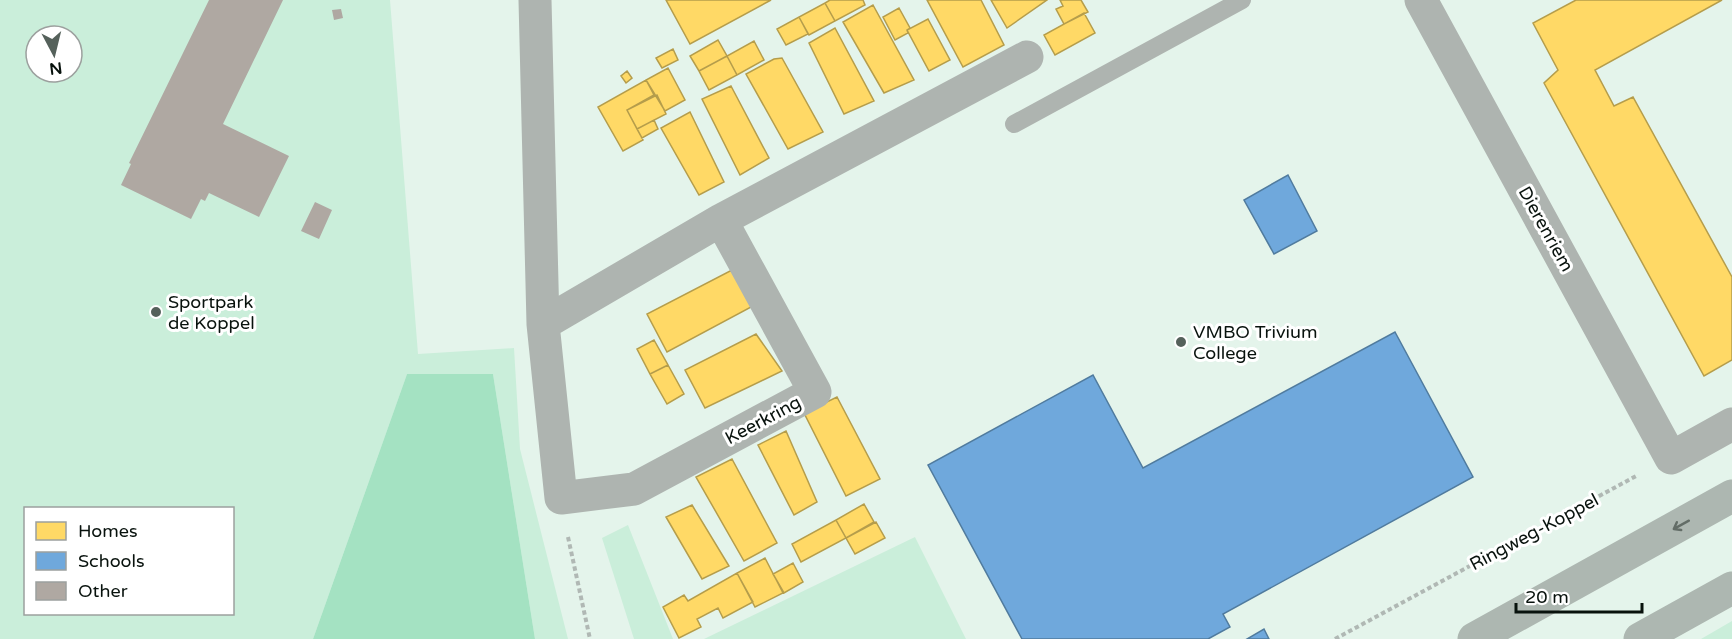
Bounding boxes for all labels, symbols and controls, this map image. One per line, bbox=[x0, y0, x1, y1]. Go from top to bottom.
north arrow bbox=[24, 24, 84, 84]
text: N bbox=[48, 57, 63, 79]
street label: Dierenriem bbox=[1514, 183, 1578, 275]
place label: Sportpark de Koppel bbox=[168, 291, 255, 334]
marker: Sportpark de Koppel bbox=[149, 305, 163, 319]
place label: VMBO Trivium College bbox=[1193, 321, 1317, 364]
marker: VMBO Trivium College bbox=[1174, 335, 1188, 349]
street label: Keerkring bbox=[721, 391, 805, 449]
street label: Ringweg-Koppel bbox=[1466, 489, 1602, 575]
legend bbox=[24, 507, 234, 615]
one-way arrow bbox=[1673, 519, 1690, 531]
text: Homes bbox=[78, 520, 138, 542]
text: Schools bbox=[78, 550, 145, 572]
scale bar bbox=[1516, 576, 1642, 614]
text: Other bbox=[78, 580, 128, 602]
text: 20 m bbox=[1525, 586, 1569, 608]

